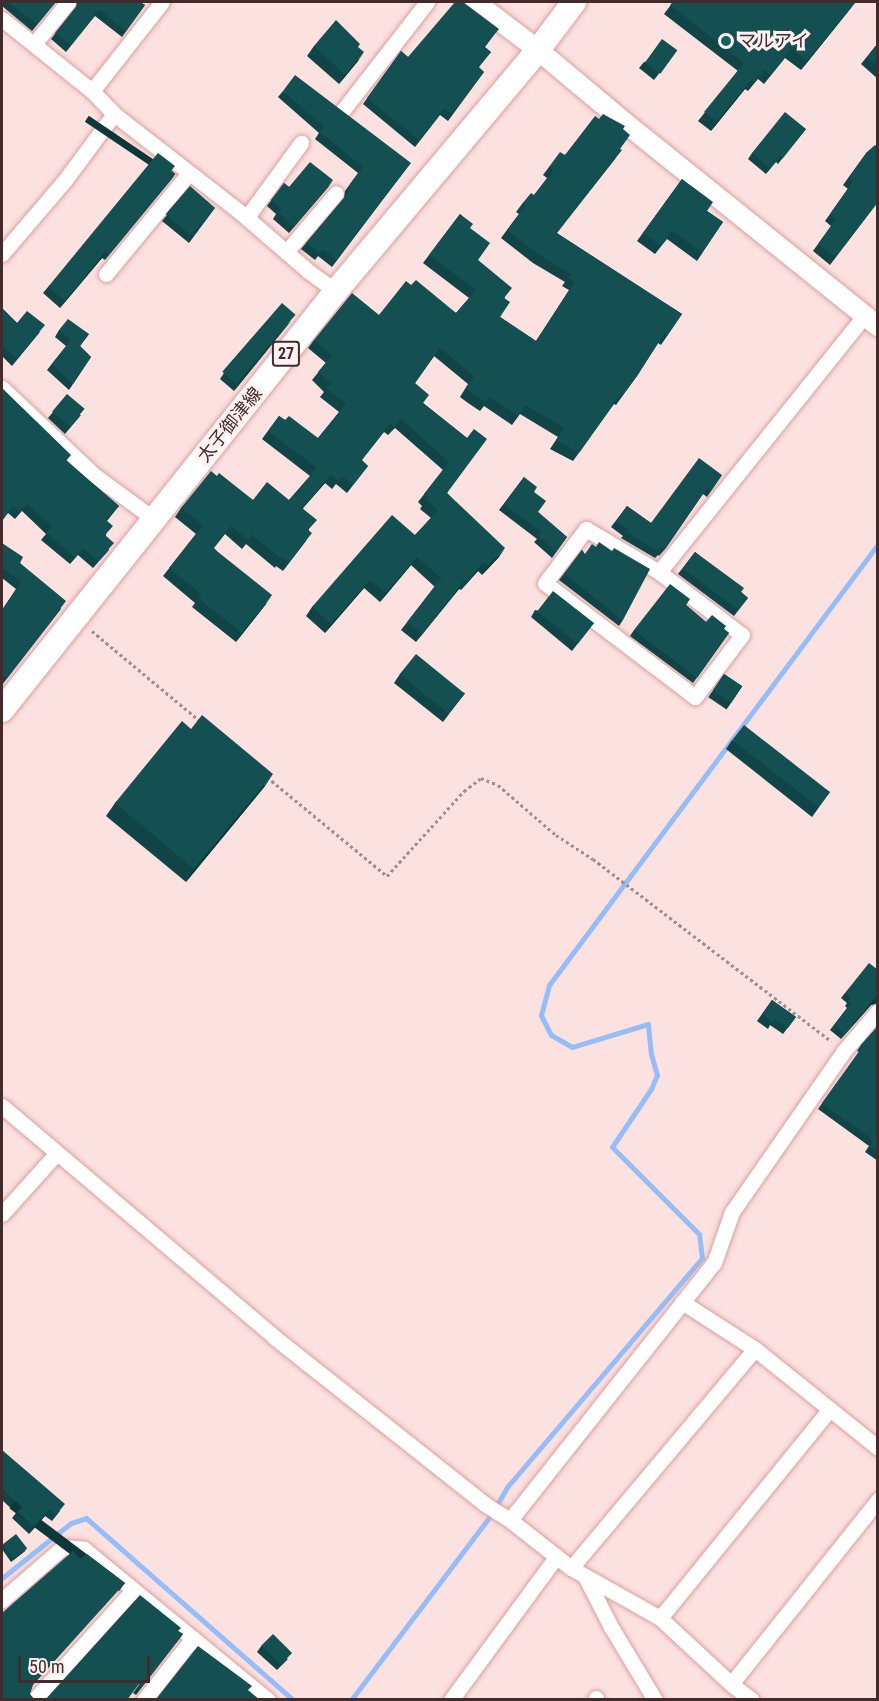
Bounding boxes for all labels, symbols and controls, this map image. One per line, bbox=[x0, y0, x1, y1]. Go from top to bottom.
place label: マルアイ bbox=[738, 30, 810, 52]
marker: マルアイ bbox=[719, 34, 733, 48]
road number: 27 bbox=[271, 341, 301, 367]
street label: 太子御津線 bbox=[193, 383, 267, 467]
scale bar bbox=[21, 1644, 153, 1682]
text: 50 m bbox=[29, 1656, 64, 1677]

